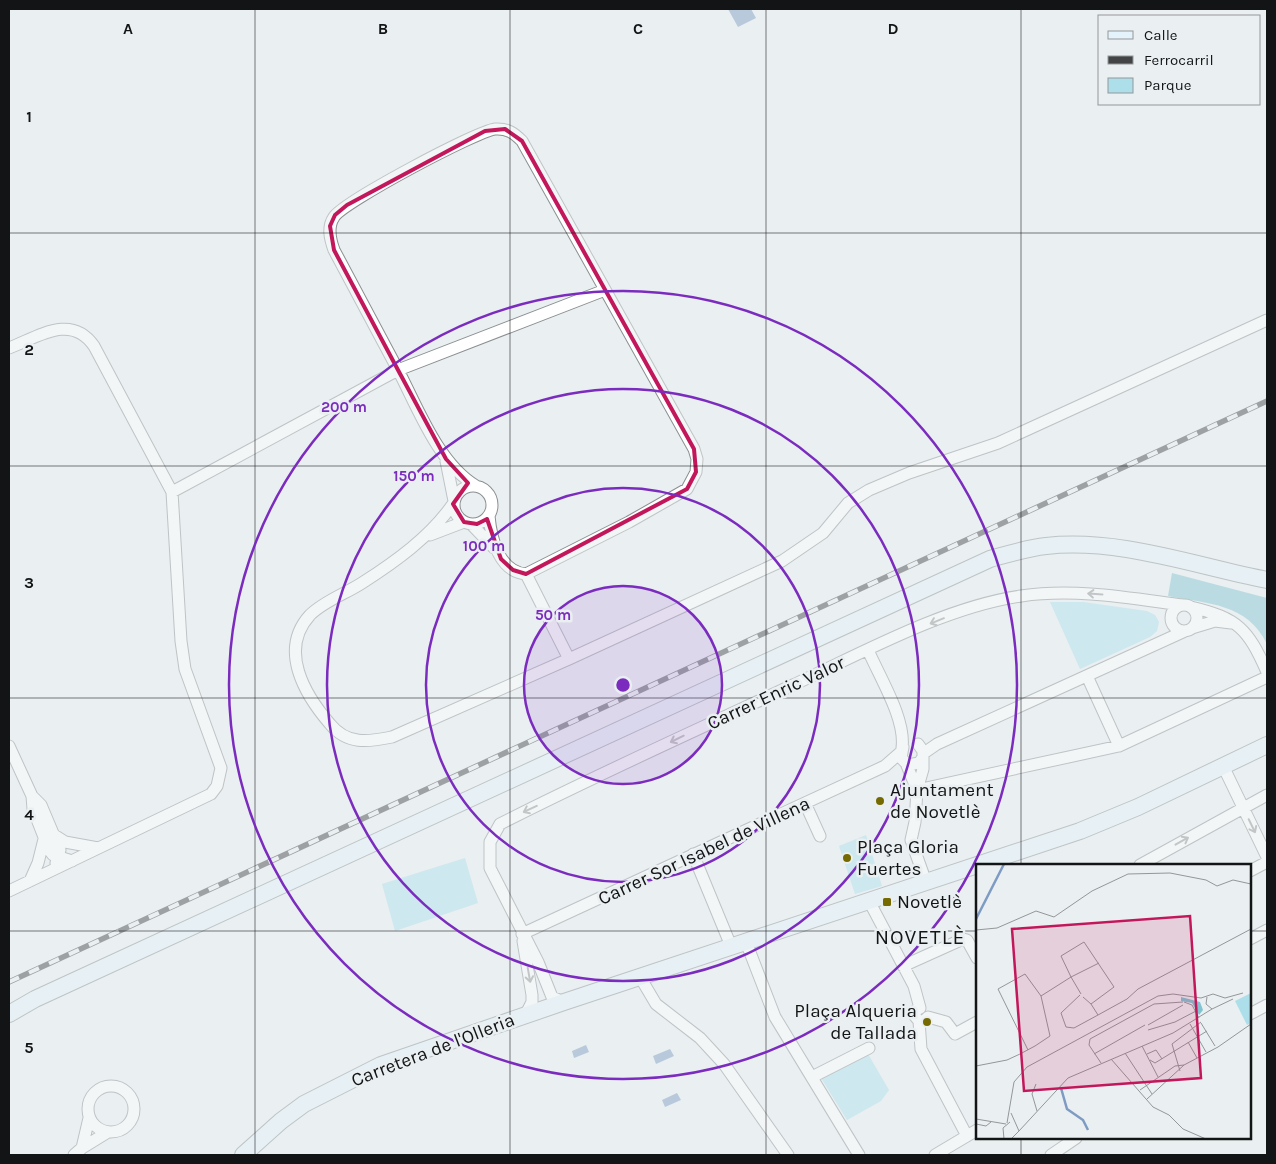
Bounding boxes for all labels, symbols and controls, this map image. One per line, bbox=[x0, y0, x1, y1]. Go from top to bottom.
legend bbox=[1098, 15, 1261, 105]
text: A bbox=[123, 19, 133, 38]
text: B bbox=[378, 19, 388, 38]
text: C bbox=[633, 19, 643, 38]
text: D bbox=[888, 19, 899, 38]
text: Calle bbox=[1144, 26, 1178, 44]
text: Ferrocarril bbox=[1144, 51, 1214, 69]
text: Parque bbox=[1144, 76, 1192, 94]
text: 1 bbox=[26, 107, 32, 126]
text: 2 bbox=[24, 340, 34, 359]
text: 200 m bbox=[321, 398, 367, 416]
text: 150 m bbox=[393, 467, 435, 485]
text: 100 m bbox=[463, 537, 505, 555]
text: 3 bbox=[24, 573, 34, 592]
one-way arrow bbox=[1087, 589, 1103, 599]
text: 50 m bbox=[535, 606, 571, 624]
one-way arrow bbox=[930, 617, 945, 626]
street label: Carrer Enric Valor bbox=[704, 651, 848, 734]
centre of rings bbox=[614, 676, 632, 694]
one-way arrow bbox=[670, 735, 685, 745]
place label: Ajuntament de Novetlè bbox=[890, 779, 994, 823]
street label: Carrer Sor Isabel de Villena bbox=[595, 792, 813, 910]
marker: Ajuntament de Novetlè bbox=[874, 795, 886, 807]
one-way arrow bbox=[523, 804, 538, 814]
text: 4 bbox=[24, 805, 34, 824]
one-way arrow bbox=[1248, 818, 1257, 833]
one-way arrow bbox=[1174, 835, 1188, 845]
place label: Plaça Gloria Fuertes bbox=[857, 836, 959, 880]
marker: Plaça Gloria Fuertes bbox=[841, 852, 853, 864]
inset map bbox=[976, 864, 1251, 1139]
place label: Novetlè bbox=[897, 891, 962, 913]
marker: Novetlè bbox=[881, 896, 893, 908]
district label: NOVETLÈ bbox=[875, 925, 965, 949]
one-way arrow bbox=[524, 967, 534, 983]
place label: Plaça Alqueria de Tallada bbox=[794, 1000, 917, 1044]
street label: Carretera de l'Olleria bbox=[348, 1009, 518, 1091]
marker: Plaça Alqueria de Tallada bbox=[921, 1016, 933, 1028]
text: 5 bbox=[24, 1038, 34, 1057]

